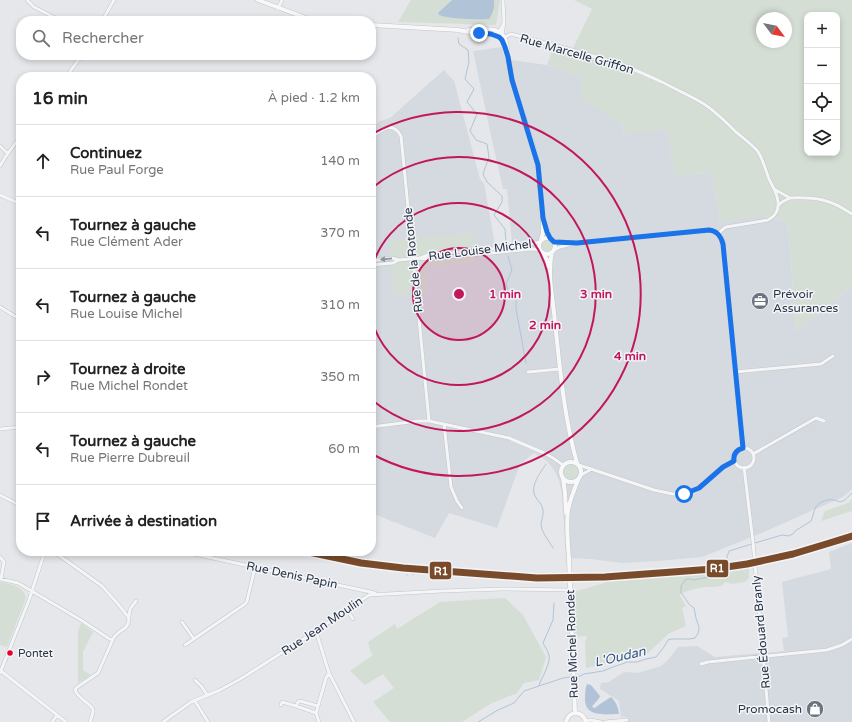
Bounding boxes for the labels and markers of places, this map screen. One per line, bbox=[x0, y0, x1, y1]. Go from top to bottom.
centre of rings bbox=[452, 287, 466, 301]
place label: Prévoir Assurances bbox=[773, 287, 839, 315]
office icon: Prévoir Assurances bbox=[750, 291, 770, 311]
place label: Pontet bbox=[18, 647, 53, 660]
marker: Pontet bbox=[5, 648, 15, 658]
shop icon: Promocash bbox=[805, 699, 825, 719]
place label: Promocash bbox=[738, 702, 802, 716]

